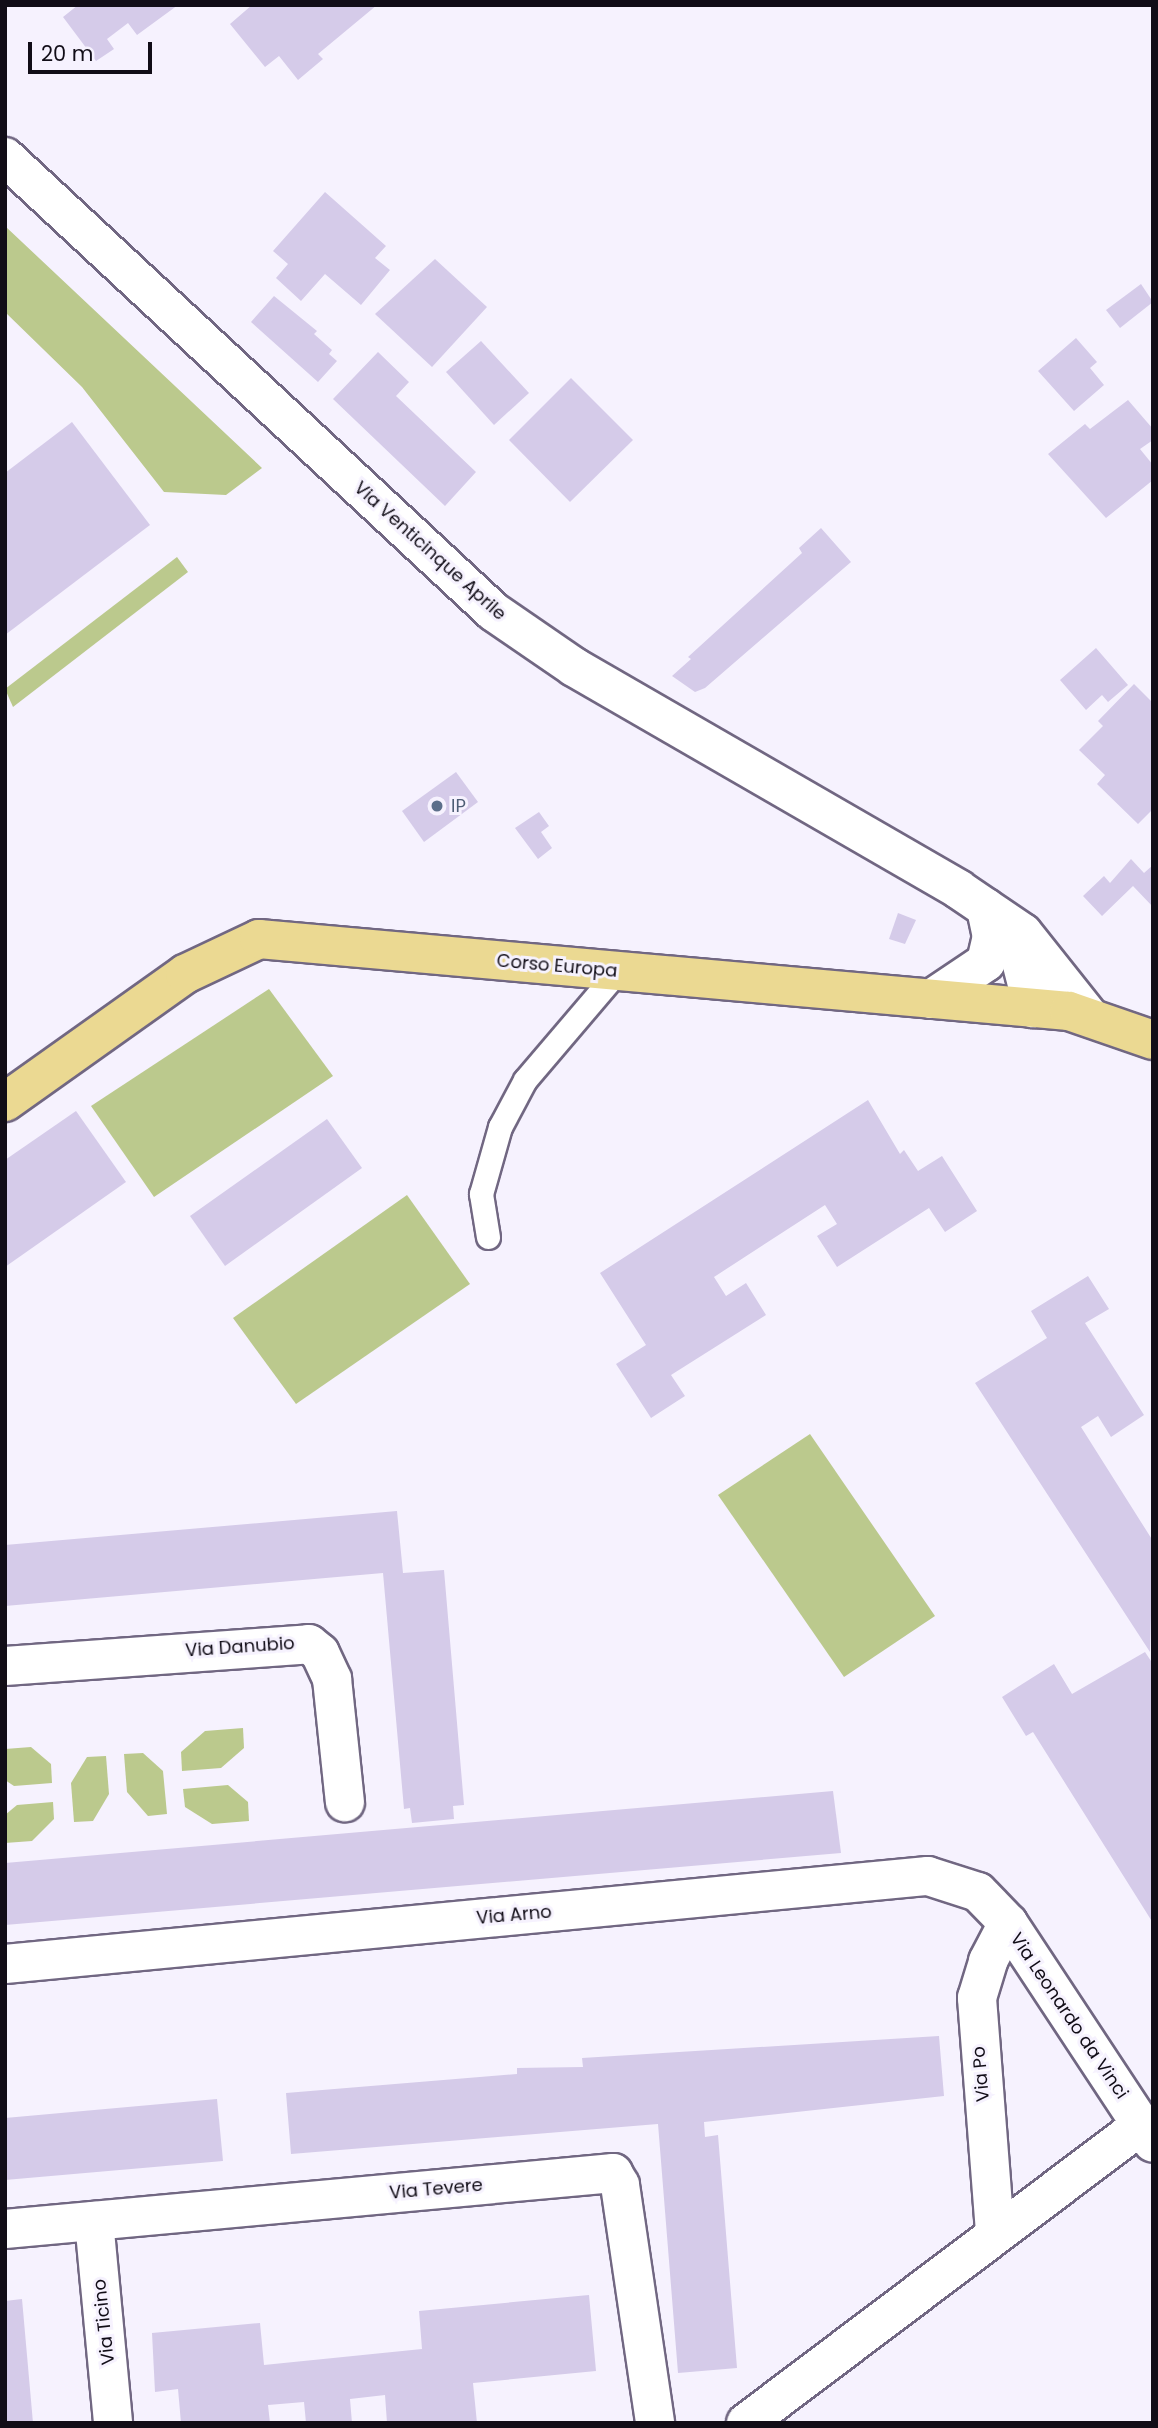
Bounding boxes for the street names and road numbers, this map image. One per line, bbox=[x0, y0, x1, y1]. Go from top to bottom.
street label: Via Venticinque Aprile bbox=[350, 477, 510, 625]
street label: Corso Europa bbox=[496, 950, 618, 982]
street label: Via Danubio bbox=[185, 1632, 295, 1662]
street label: Via Arno bbox=[475, 1901, 553, 1929]
street label: Via Leonardo da Vinci bbox=[1005, 1929, 1133, 2103]
street label: Via Po bbox=[968, 2045, 994, 2103]
street label: Via Tevere bbox=[388, 2174, 484, 2204]
street label: Via Ticino bbox=[89, 2278, 119, 2366]

